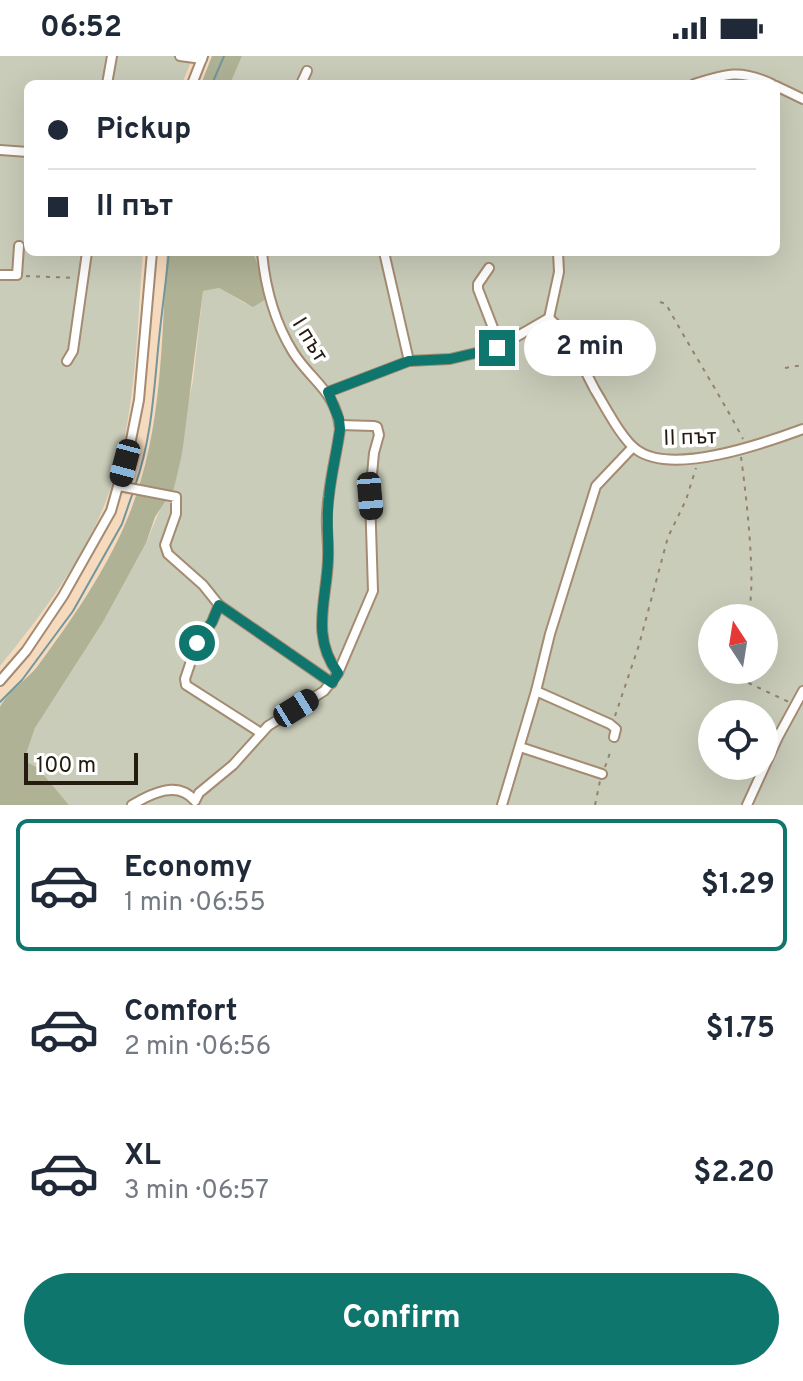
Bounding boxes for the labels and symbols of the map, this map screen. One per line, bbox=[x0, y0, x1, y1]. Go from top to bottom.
street label: І път bbox=[285, 313, 333, 368]
callout: 2 min bbox=[525, 320, 657, 376]
route end bbox=[479, 330, 515, 366]
street label: ІІ път bbox=[663, 424, 717, 453]
car bbox=[107, 437, 143, 489]
car bbox=[356, 471, 384, 521]
north arrow bbox=[698, 604, 778, 684]
route start bbox=[179, 625, 215, 661]
car bbox=[269, 685, 323, 731]
scale bar bbox=[24, 749, 138, 785]

